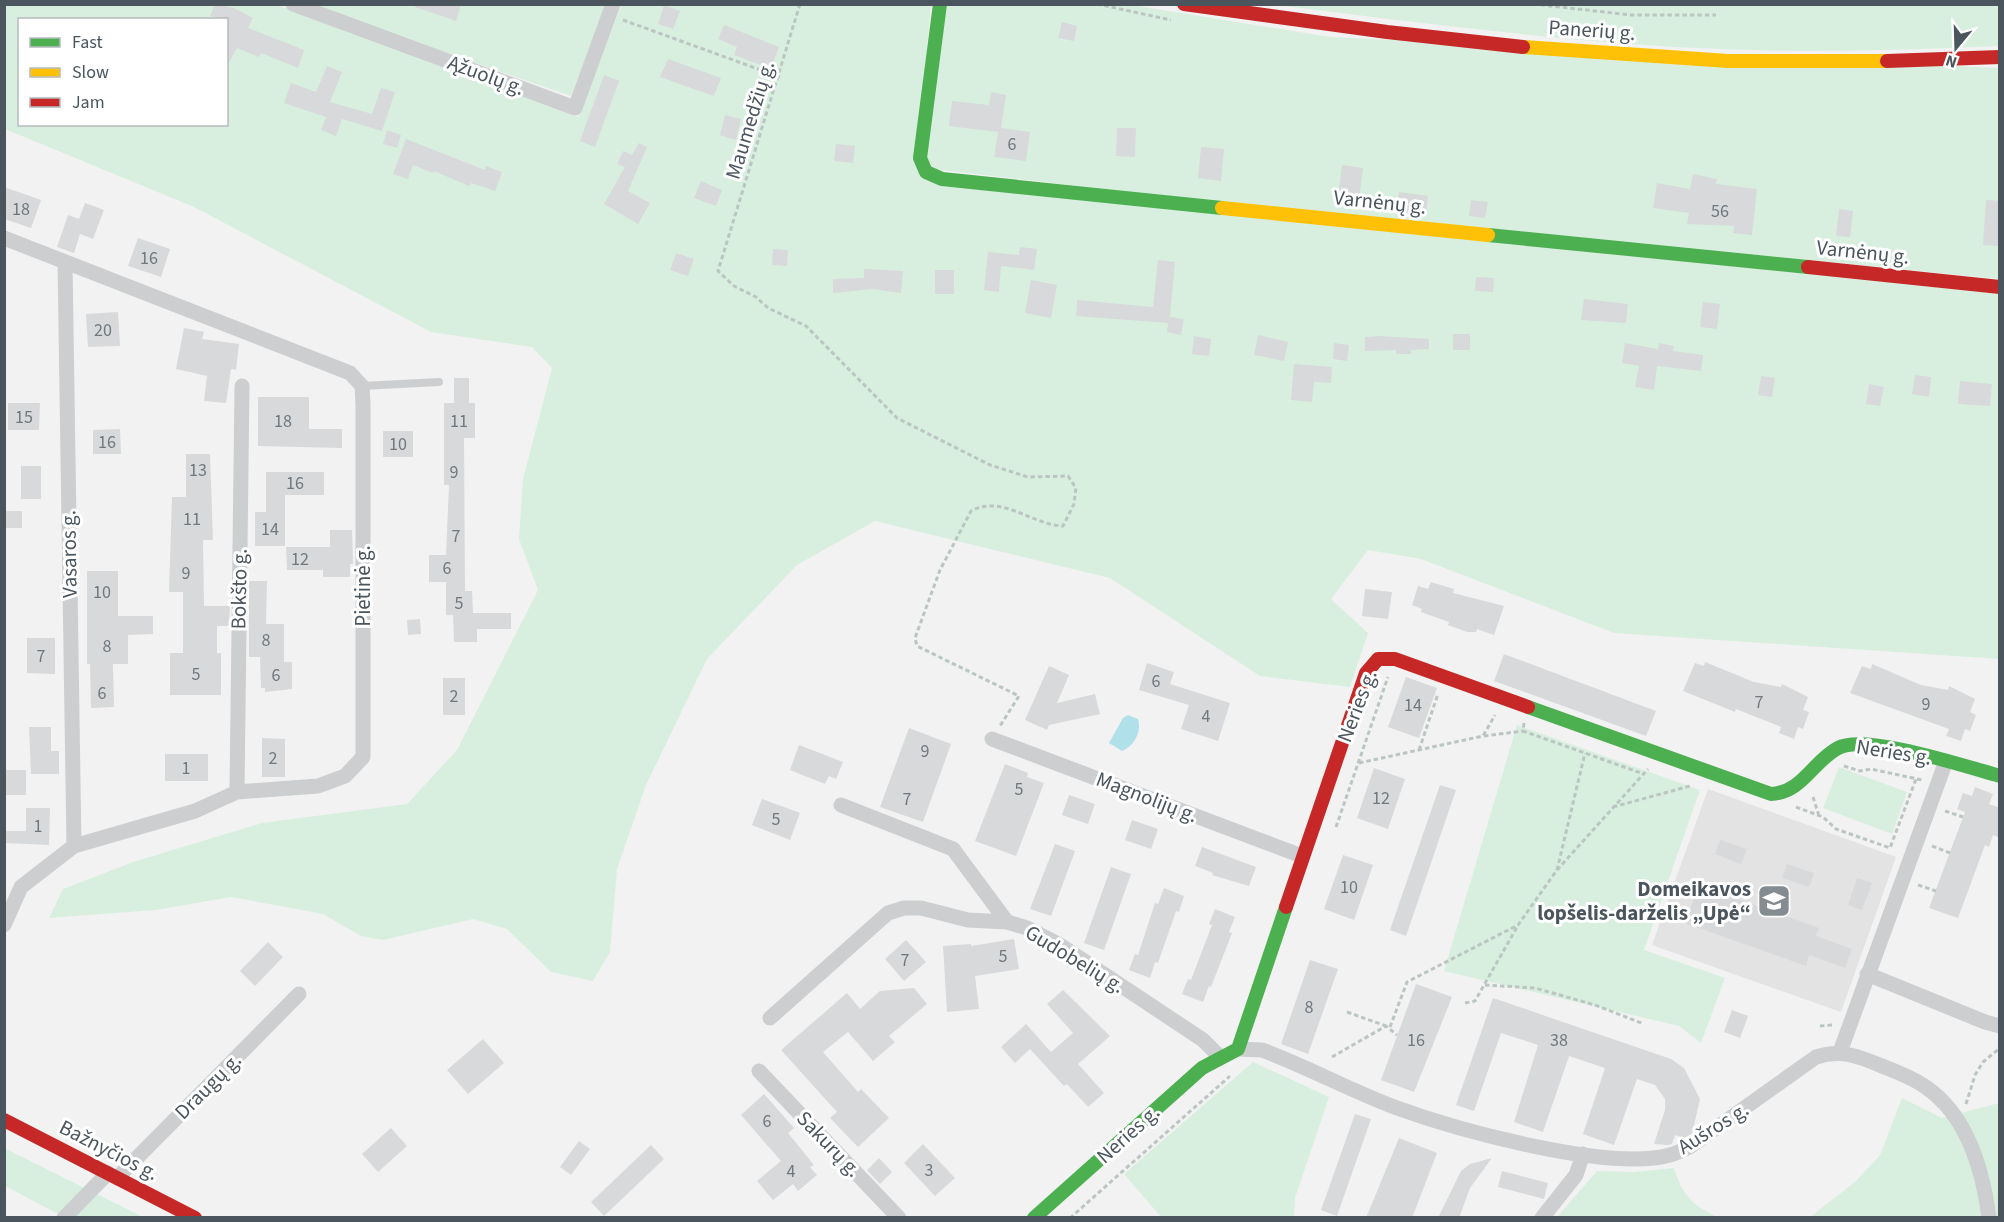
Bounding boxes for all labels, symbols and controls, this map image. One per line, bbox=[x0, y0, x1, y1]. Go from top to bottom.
street label: Panerių g. bbox=[1547, 12, 1637, 48]
legend bbox=[18, 18, 228, 126]
north arrow bbox=[1926, 18, 1986, 78]
text: Fast bbox=[72, 30, 103, 55]
street label: Ąžuolų g. bbox=[443, 47, 529, 103]
text: N bbox=[1943, 49, 1960, 73]
street label: Maumedžių g. bbox=[718, 57, 782, 183]
text: Slow bbox=[72, 60, 109, 85]
text: Jam bbox=[72, 90, 105, 115]
house number: 6 bbox=[1008, 132, 1017, 157]
street label: Varnėnų g. bbox=[1332, 182, 1428, 222]
house number: 18 bbox=[12, 197, 30, 222]
house number: 56 bbox=[1711, 199, 1729, 224]
street label: Varnėnų g. bbox=[1815, 232, 1911, 272]
house number: 16 bbox=[140, 246, 158, 271]
house number: 20 bbox=[94, 318, 112, 343]
house number: 15 bbox=[15, 405, 33, 430]
house number: 18 bbox=[274, 409, 292, 434]
house number: 11 bbox=[450, 409, 468, 434]
house number: 16 bbox=[98, 430, 116, 455]
house number: 10 bbox=[389, 432, 407, 457]
house number: 13 bbox=[189, 458, 207, 483]
house number: 9 bbox=[450, 460, 459, 485]
house number: 16 bbox=[286, 471, 304, 496]
house number: 11 bbox=[183, 507, 201, 532]
street label: Vasaros g. bbox=[53, 510, 85, 598]
house number: 14 bbox=[261, 517, 279, 542]
house number: 7 bbox=[452, 524, 461, 549]
street label: Pietinė g. bbox=[348, 545, 378, 627]
house number: 12 bbox=[291, 547, 309, 572]
street label: Bokšto g. bbox=[223, 548, 255, 630]
house number: 6 bbox=[443, 556, 452, 581]
house number: 9 bbox=[182, 561, 191, 586]
house number: 10 bbox=[93, 580, 111, 605]
house number: 5 bbox=[455, 591, 464, 616]
house number: 8 bbox=[262, 628, 271, 653]
house number: 8 bbox=[103, 634, 112, 659]
house number: 7 bbox=[37, 644, 46, 669]
house number: 5 bbox=[192, 662, 201, 687]
house number: 6 bbox=[272, 663, 281, 688]
street label: Neries g. bbox=[1329, 665, 1385, 747]
house number: 6 bbox=[1152, 669, 1161, 694]
house number: 6 bbox=[98, 681, 107, 706]
house number: 2 bbox=[450, 684, 459, 709]
house number: 7 bbox=[1755, 690, 1764, 715]
house number: 9 bbox=[1922, 692, 1931, 717]
house number: 14 bbox=[1404, 693, 1422, 718]
house number: 4 bbox=[1202, 704, 1211, 729]
street label: Neries g. bbox=[1854, 731, 1934, 773]
house number: 9 bbox=[921, 739, 930, 764]
house number: 2 bbox=[269, 746, 278, 771]
house number: 1 bbox=[182, 756, 190, 781]
street label: Magnolijų g. bbox=[1092, 764, 1202, 830]
house number: 5 bbox=[1015, 777, 1024, 802]
house number: 12 bbox=[1372, 786, 1390, 811]
house number: 7 bbox=[903, 787, 912, 812]
house number: 5 bbox=[772, 807, 781, 832]
house number: 1 bbox=[34, 814, 42, 839]
place label: Domeikavos lopšelis-darželis „Upė“ bbox=[1537, 874, 1751, 928]
house number: 10 bbox=[1340, 875, 1358, 900]
school or university icon: Domeikavos lopšelis-darželis „Upė“ bbox=[1756, 883, 1792, 919]
street label: Gudobelių g. bbox=[1020, 917, 1130, 1001]
house number: 5 bbox=[999, 944, 1008, 969]
house number: 7 bbox=[901, 948, 910, 973]
house number: 8 bbox=[1305, 995, 1314, 1020]
house number: 16 bbox=[1407, 1028, 1425, 1053]
house number: 38 bbox=[1550, 1028, 1568, 1053]
street label: Draugų g. bbox=[168, 1046, 248, 1126]
street label: Aušros g. bbox=[1672, 1094, 1754, 1162]
street label: Neries g. bbox=[1090, 1098, 1166, 1170]
street label: Sakurų g. bbox=[790, 1104, 868, 1184]
house number: 6 bbox=[763, 1109, 772, 1134]
street label: Bažnyčios g. bbox=[54, 1112, 164, 1188]
house number: 3 bbox=[925, 1158, 934, 1183]
house number: 4 bbox=[787, 1159, 796, 1184]

